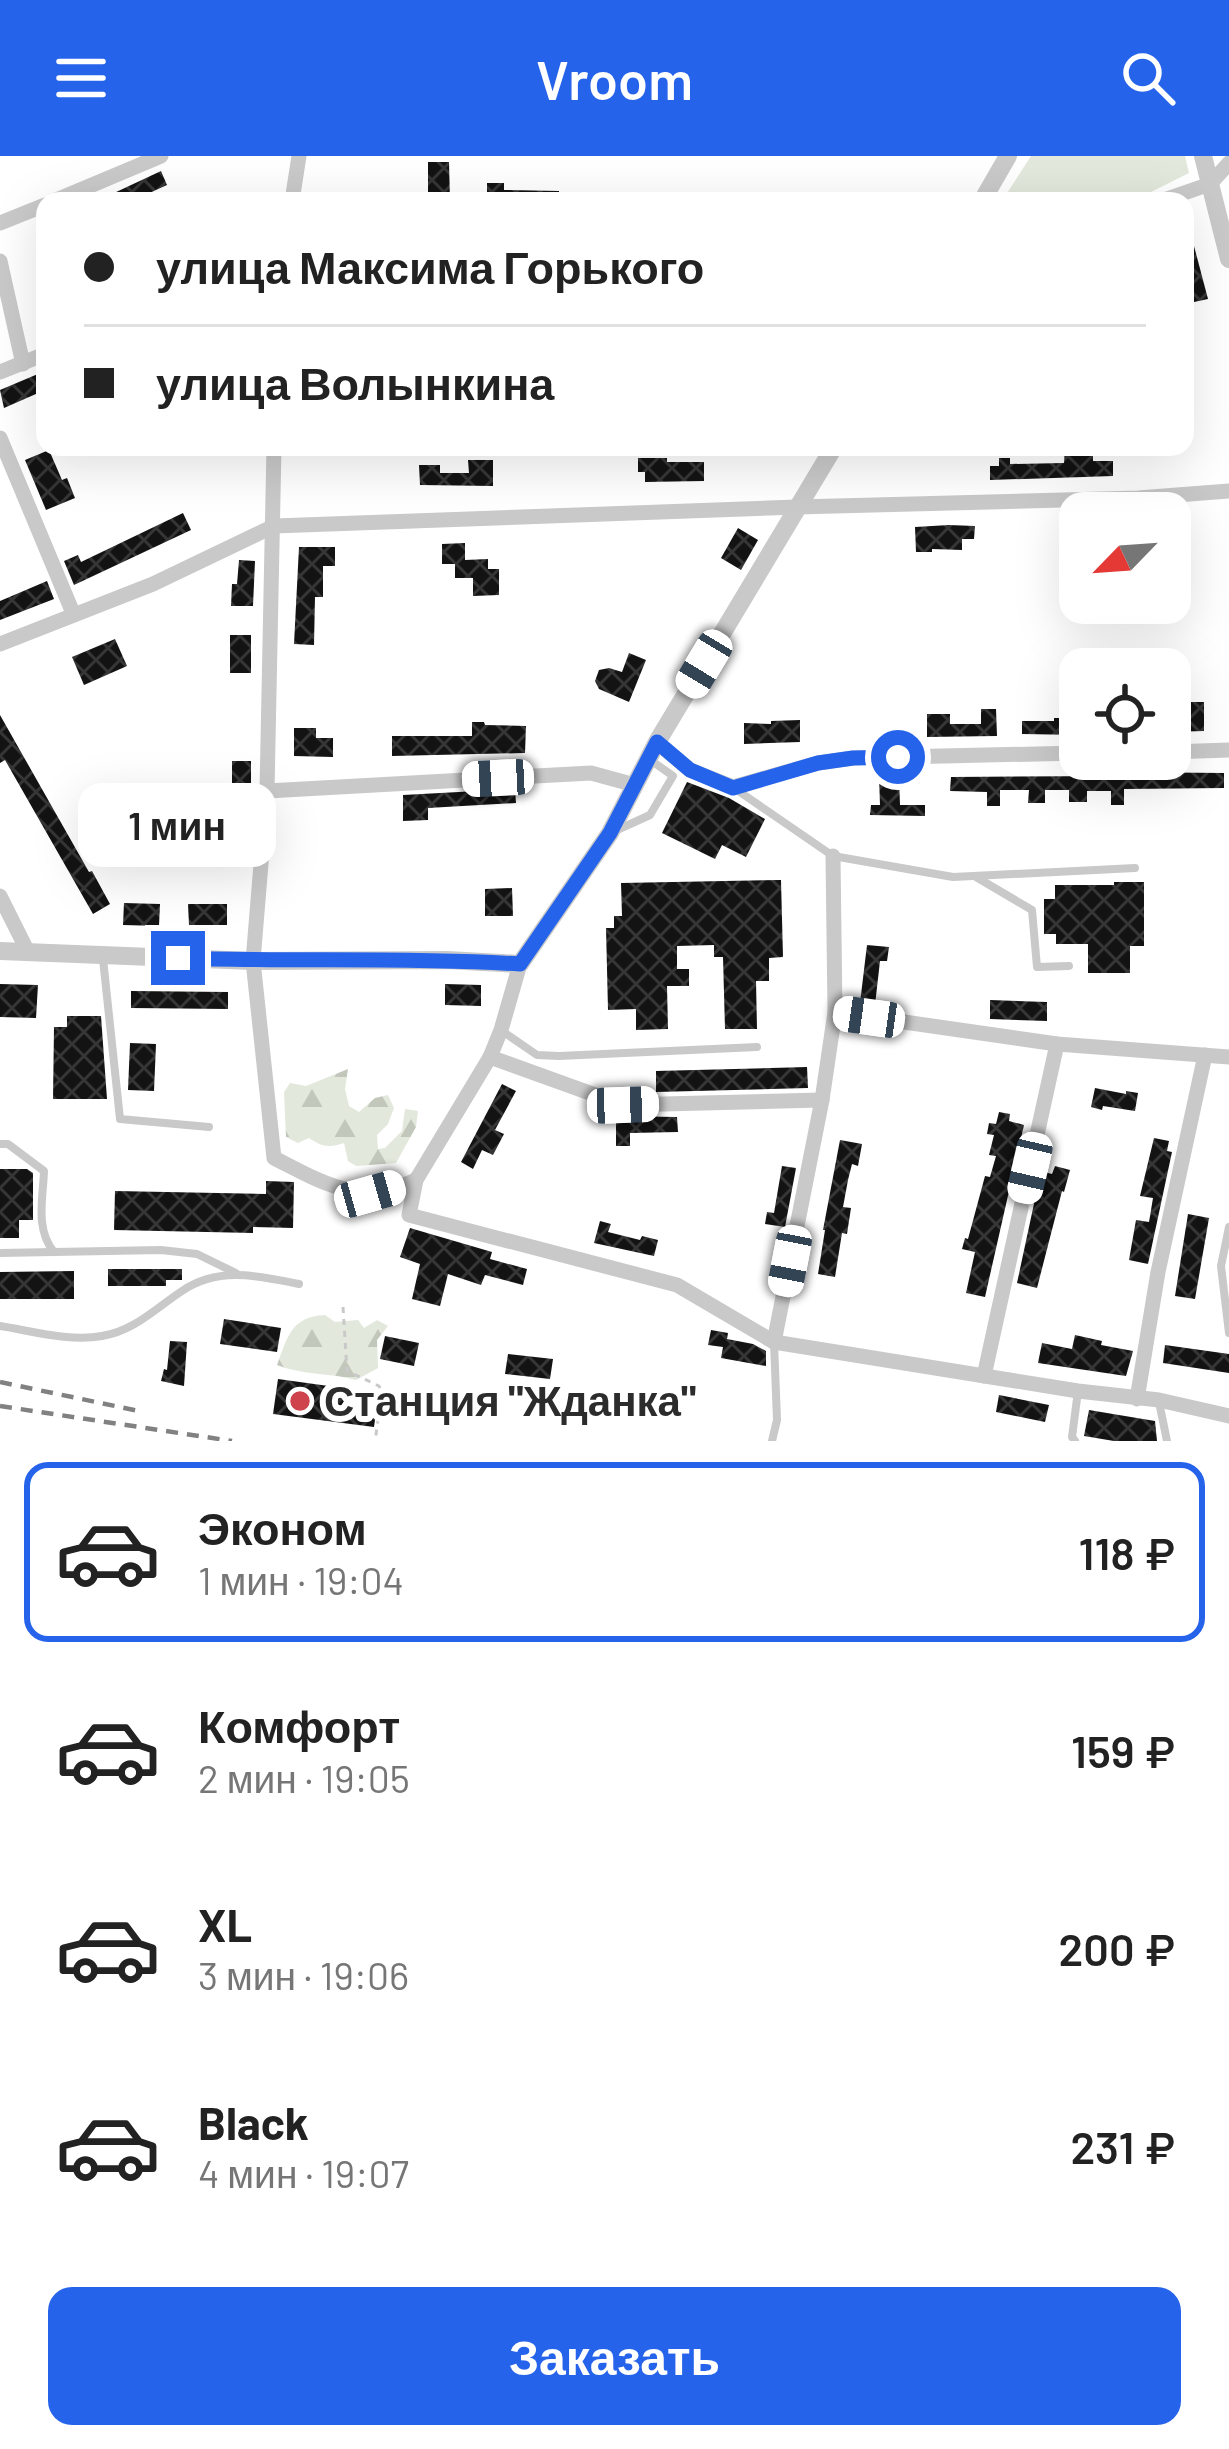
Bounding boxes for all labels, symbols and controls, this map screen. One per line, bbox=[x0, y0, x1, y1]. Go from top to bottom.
icon: menu bbox=[48, 45, 114, 111]
icon: search bbox=[1115, 45, 1181, 111]
text: Vroom bbox=[536, 46, 693, 111]
text: улица Максима Горького bbox=[156, 239, 704, 293]
text: улица Волынкина bbox=[156, 355, 554, 409]
north arrow bbox=[1059, 492, 1191, 624]
map controls bbox=[1059, 492, 1191, 780]
car bbox=[670, 624, 738, 704]
button: locate bbox=[1059, 648, 1191, 780]
route start bbox=[871, 730, 925, 784]
car bbox=[461, 758, 535, 798]
callout: 1 мин bbox=[79, 784, 277, 868]
text: 1 мин bbox=[128, 801, 226, 848]
route end bbox=[151, 931, 205, 985]
car bbox=[831, 994, 907, 1040]
car bbox=[586, 1086, 660, 1124]
car bbox=[1004, 1129, 1056, 1207]
car bbox=[330, 1167, 410, 1221]
car bbox=[765, 1222, 815, 1300]
place label: Станция "Жданка" bbox=[324, 1374, 696, 1425]
marker: Станция "Жданка" bbox=[287, 1388, 313, 1414]
icon: car bbox=[54, 1498, 162, 1606]
text: Эконом bbox=[198, 1500, 367, 1554]
text: 118 ₽ bbox=[1078, 1525, 1175, 1579]
text: 1 мин · 19:04 bbox=[198, 1556, 404, 1603]
icon: car bbox=[54, 1696, 162, 1804]
text: Комфорт bbox=[198, 1698, 400, 1752]
text: 159 ₽ bbox=[1071, 1723, 1175, 1777]
text: 2 мин · 19:05 bbox=[198, 1754, 410, 1801]
icon: car bbox=[54, 1894, 162, 2002]
text: XL bbox=[198, 1897, 252, 1951]
text: 200 ₽ bbox=[1059, 1921, 1175, 1975]
text: 3 мин · 19:06 bbox=[198, 1951, 409, 1998]
icon: car bbox=[54, 2092, 162, 2200]
text: Black bbox=[198, 2095, 309, 2149]
text: 231 ₽ bbox=[1071, 2119, 1175, 2173]
text: 4 мин · 19:07 bbox=[198, 2149, 409, 2196]
button: Заказать bbox=[48, 2287, 1181, 2425]

